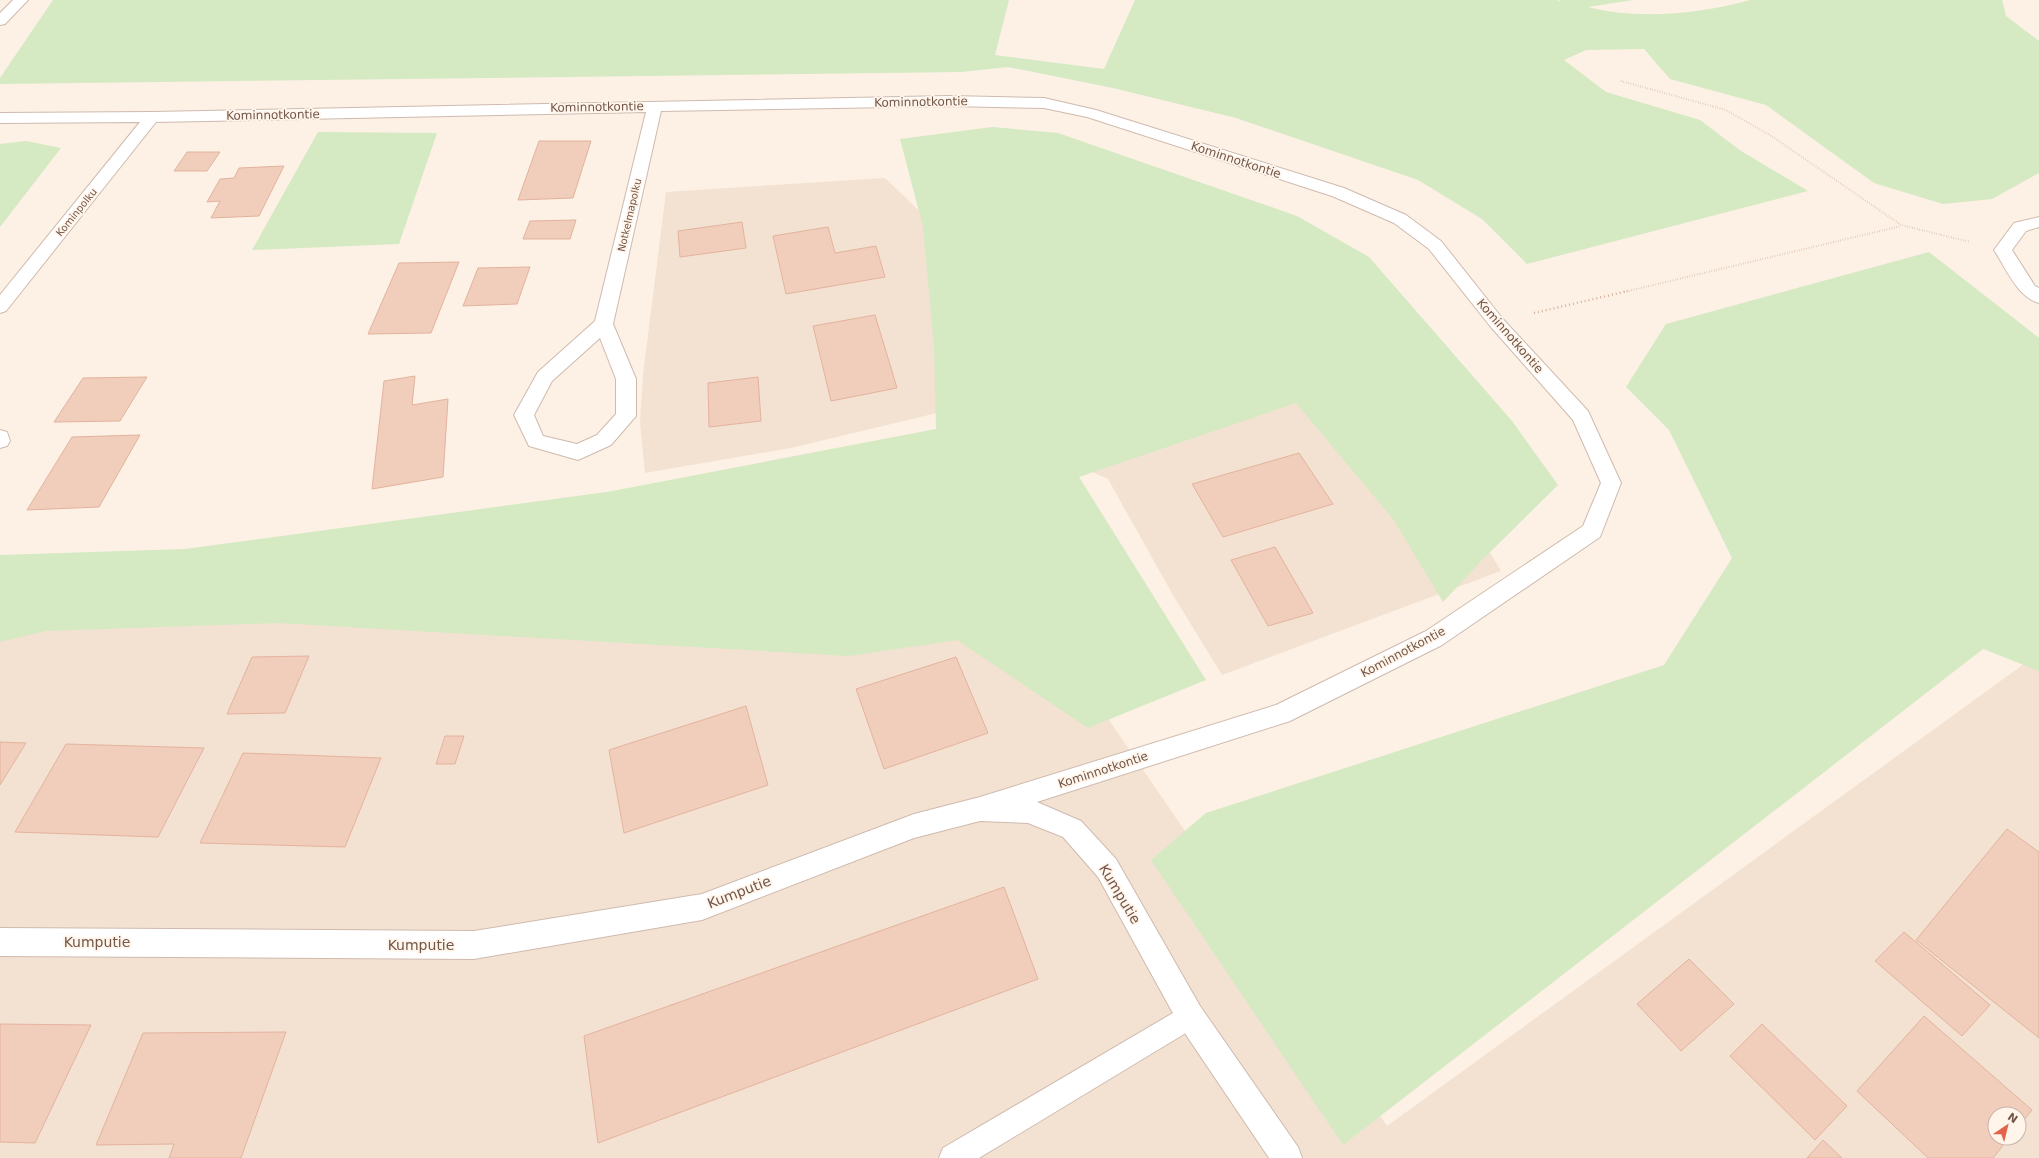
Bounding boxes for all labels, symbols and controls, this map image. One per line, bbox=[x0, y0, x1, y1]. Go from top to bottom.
street label: Kominnotkontie bbox=[874, 94, 968, 110]
street label: Kominnotkontie bbox=[550, 99, 644, 115]
street label: Kominnotkontie bbox=[226, 107, 320, 123]
street label: Kominnotkontie bbox=[1189, 139, 1283, 181]
street label: Notkelmapolku bbox=[616, 177, 643, 253]
street label: Kominpolku bbox=[54, 186, 99, 238]
street label: Kominnotkontie bbox=[1474, 296, 1546, 376]
street label: Kominnotkontie bbox=[1358, 624, 1448, 680]
street label: Kominnotkontie bbox=[1056, 749, 1150, 791]
street label: Kumputie bbox=[1096, 861, 1144, 927]
street label: Kumputie bbox=[705, 873, 773, 911]
street label: Kumputie bbox=[64, 934, 130, 950]
street label: Kumputie bbox=[388, 937, 454, 953]
north arrow bbox=[1987, 1106, 2027, 1146]
text: N bbox=[2005, 1110, 2020, 1126]

